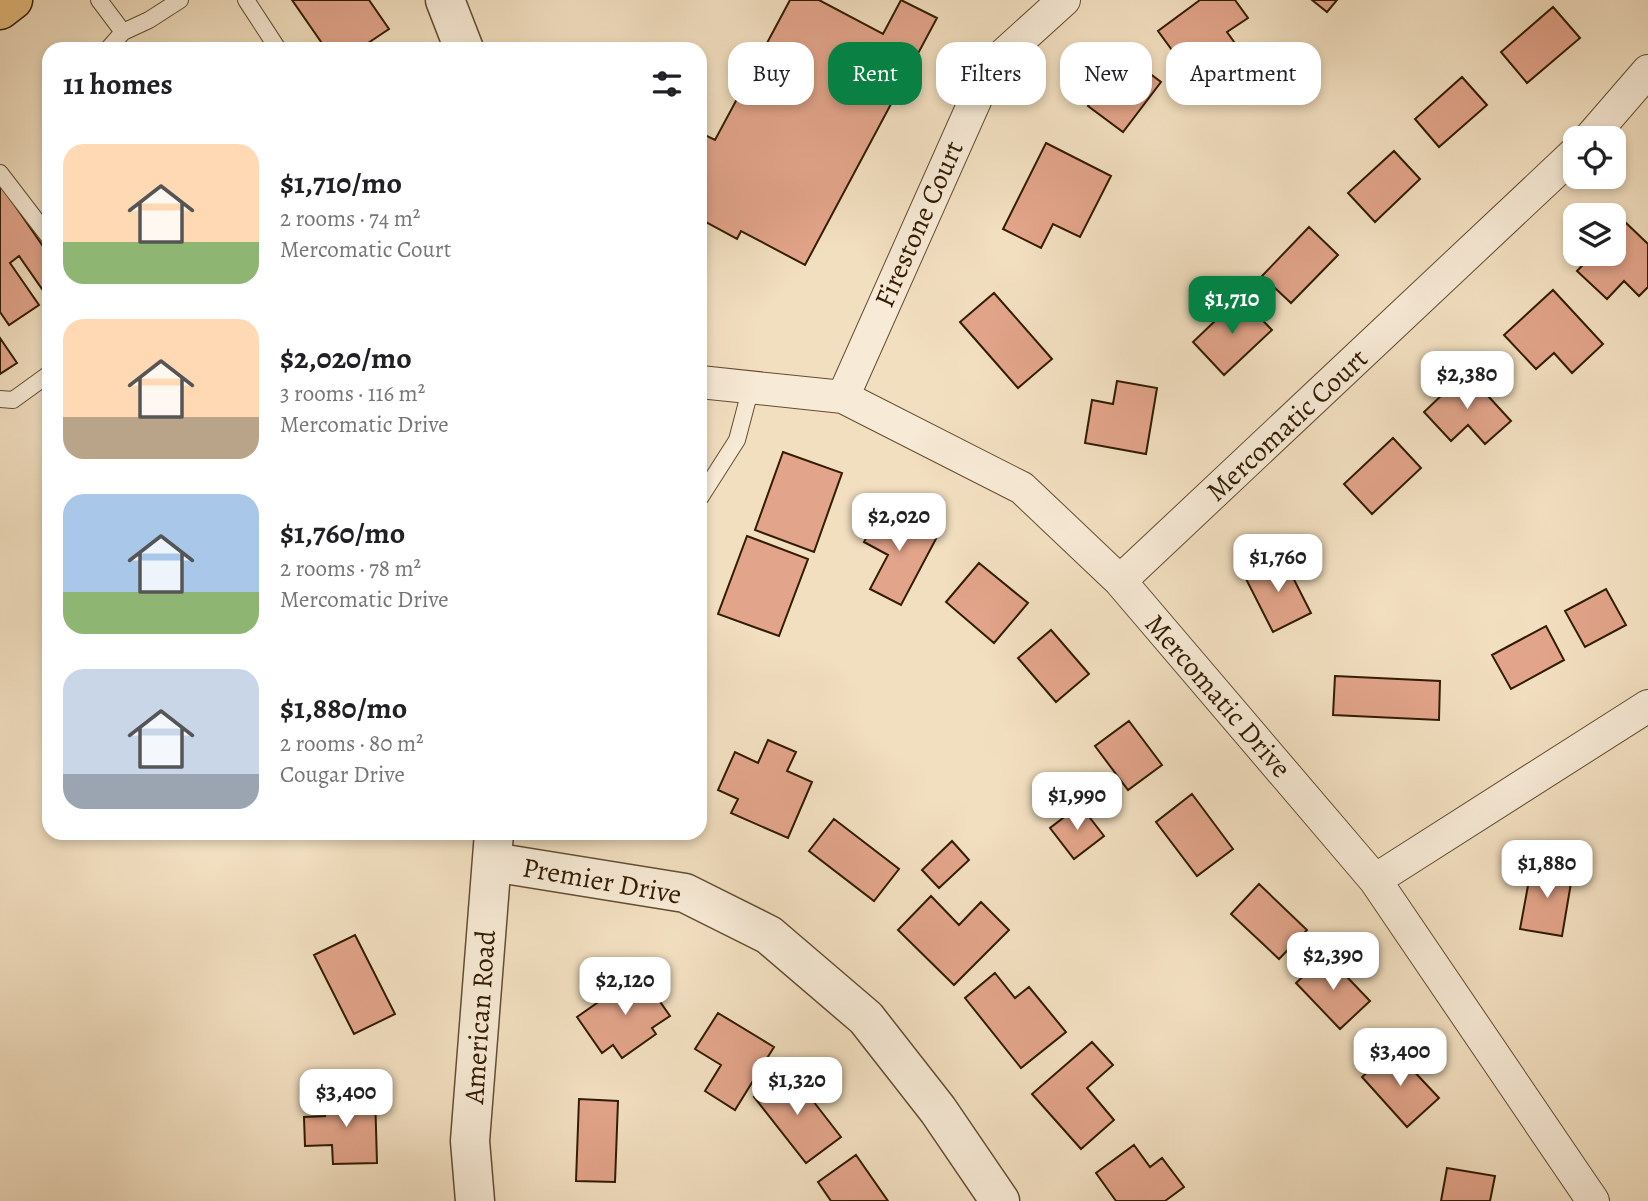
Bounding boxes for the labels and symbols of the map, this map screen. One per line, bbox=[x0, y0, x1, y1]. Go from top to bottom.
street label: Firestone Court bbox=[865, 135, 973, 313]
pin: $1,710 bbox=[1175, 276, 1289, 336]
street label: Mercomatic Court bbox=[1198, 340, 1376, 510]
pin: $2,380 bbox=[1410, 352, 1524, 411]
pin: $2,020 bbox=[842, 494, 956, 553]
pin: $1,760 bbox=[1221, 534, 1335, 594]
street label: Mercomatic Drive bbox=[1136, 606, 1300, 786]
pin: $1,990 bbox=[1020, 772, 1134, 832]
pin: $1,880 bbox=[1490, 841, 1604, 900]
street label: Premier Drive bbox=[519, 848, 685, 914]
street label: American Road bbox=[455, 928, 505, 1106]
pin: $2,390 bbox=[1276, 932, 1390, 992]
pin: $2,120 bbox=[568, 958, 682, 1017]
pin: $3,400 bbox=[1343, 1028, 1457, 1088]
pin: $1,320 bbox=[740, 1058, 854, 1117]
pin: $3,400 bbox=[289, 1070, 403, 1129]

